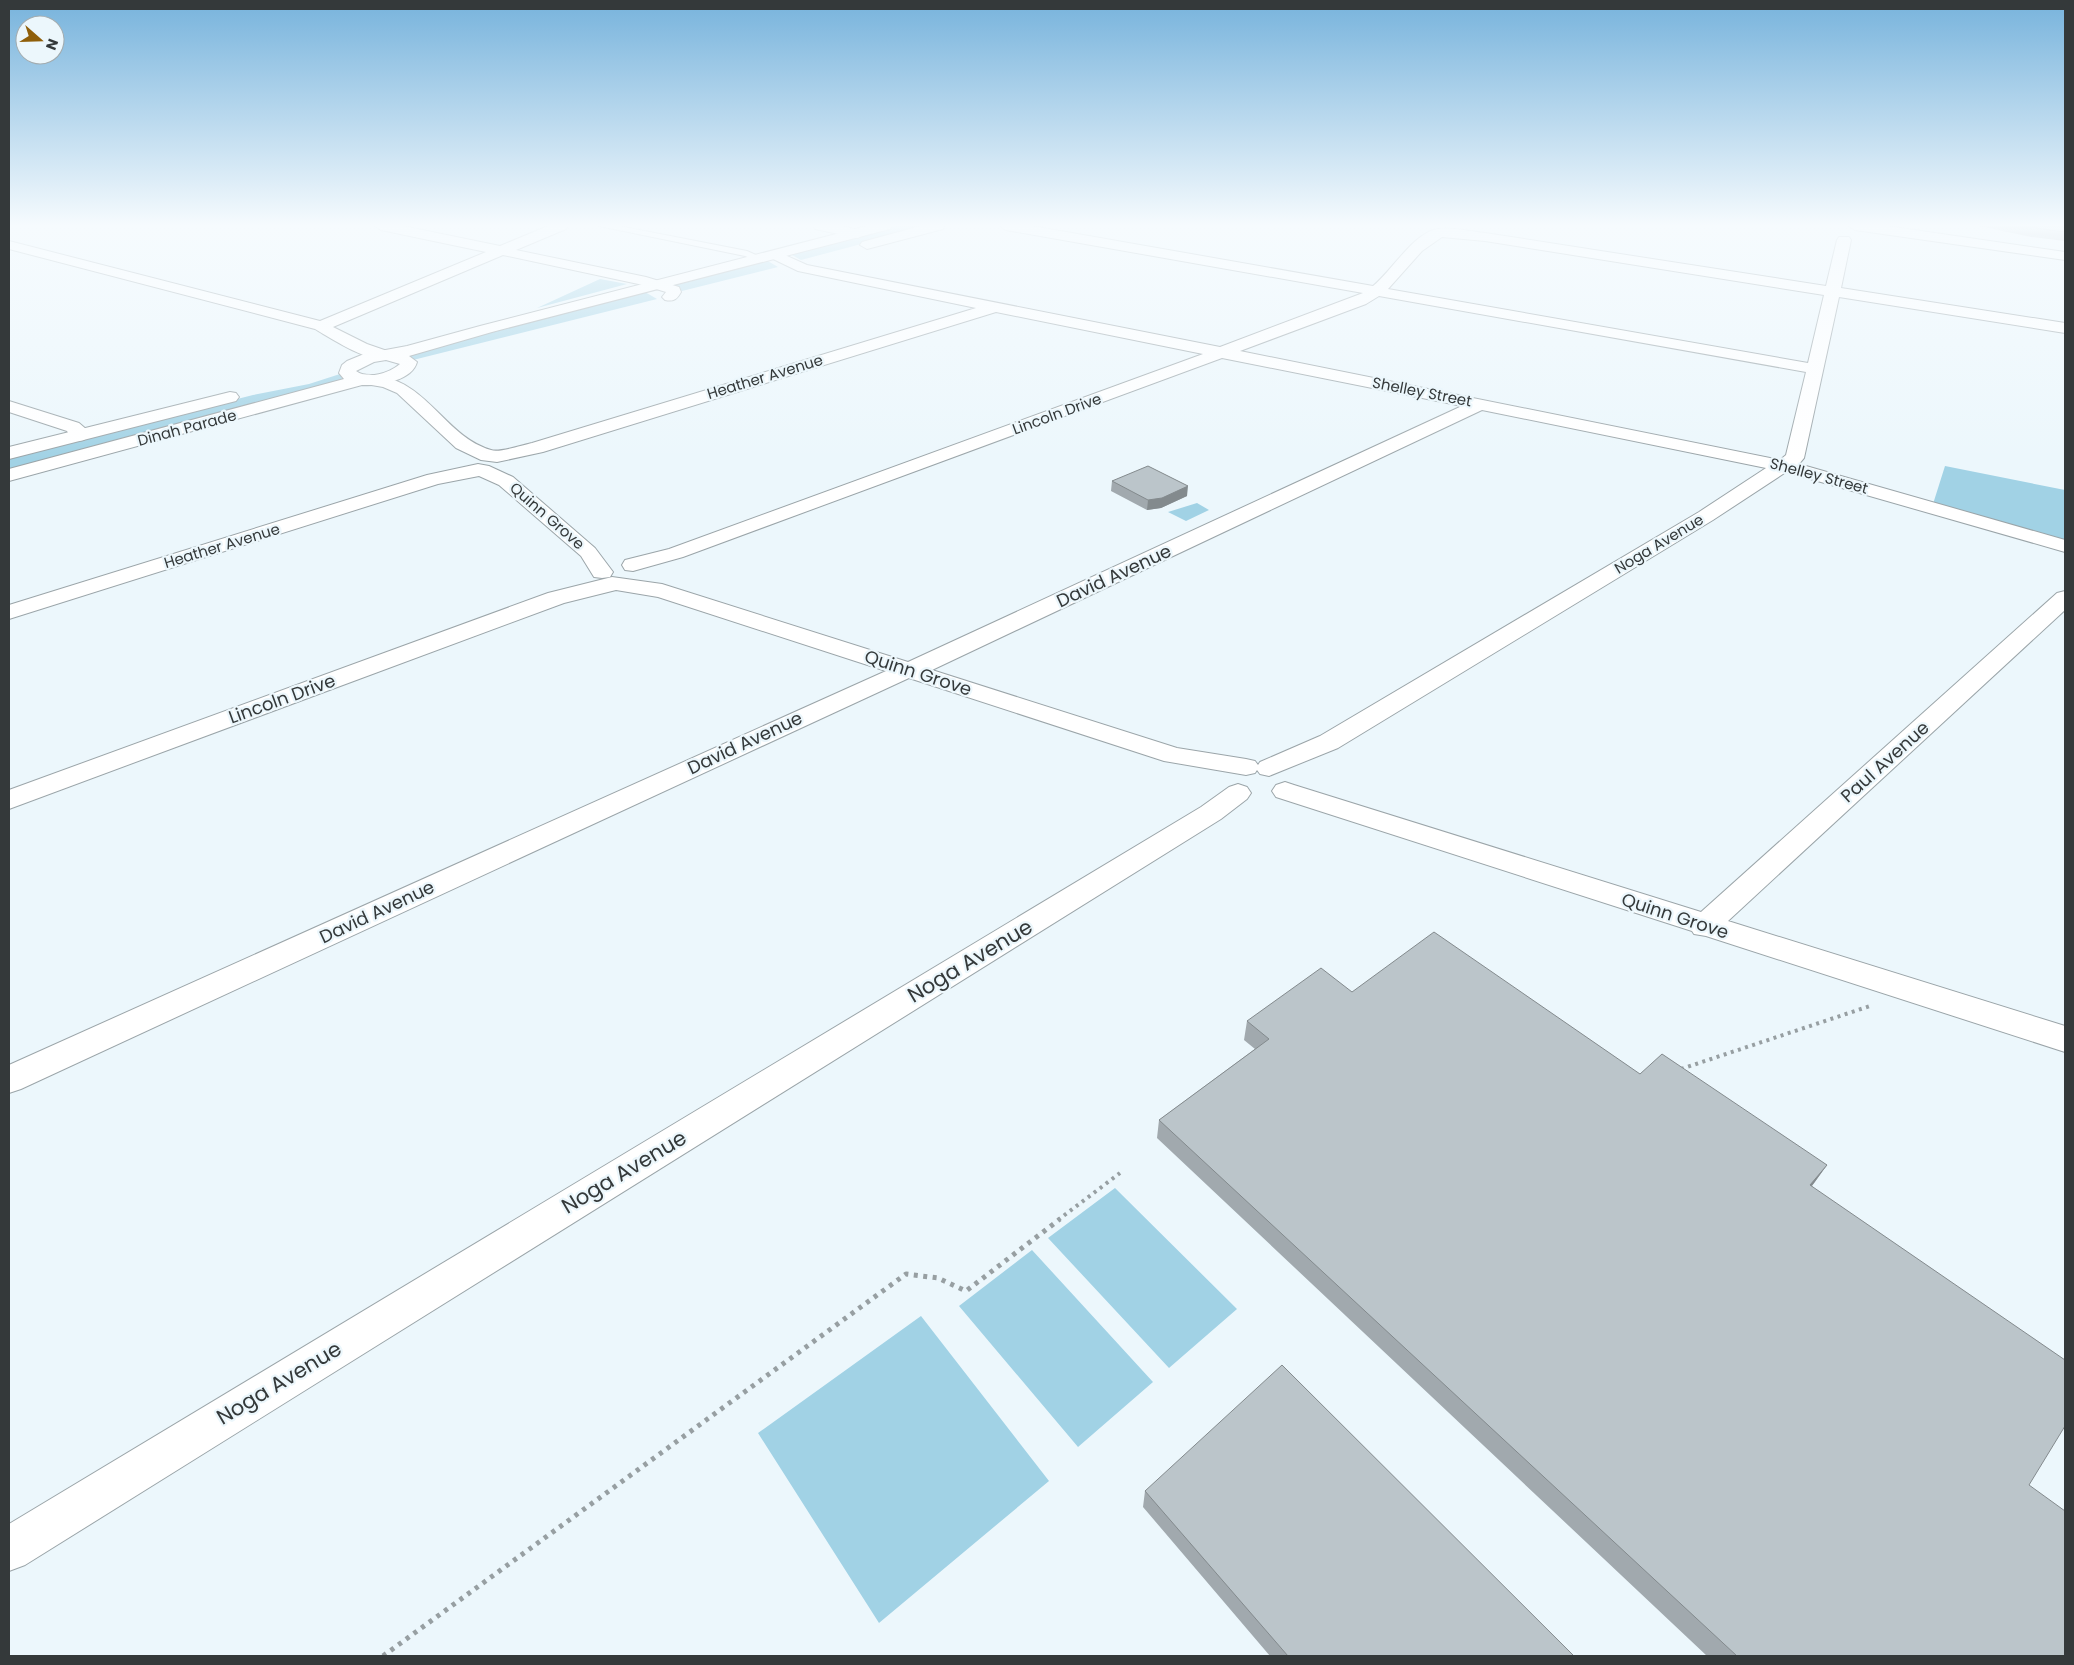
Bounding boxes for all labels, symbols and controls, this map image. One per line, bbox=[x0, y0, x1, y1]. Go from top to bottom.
north arrow bbox=[15, 15, 65, 65]
text: N bbox=[41, 36, 63, 53]
street label: Heather Avenue bbox=[704, 349, 825, 404]
street label: Shelley Street bbox=[1371, 372, 1474, 411]
street label: Lincoln Drive bbox=[1009, 388, 1104, 439]
street label: Dinah Parade bbox=[135, 404, 239, 451]
street label: Shelley Street bbox=[1768, 452, 1871, 499]
street label: Quinn Grove bbox=[505, 477, 589, 554]
street label: Noga Avenue bbox=[1610, 509, 1707, 579]
street label: Heather Avenue bbox=[161, 518, 282, 573]
street label: David Avenue bbox=[1052, 538, 1175, 613]
street label: Quinn Grove bbox=[861, 643, 975, 702]
street label: Lincoln Drive bbox=[225, 668, 339, 729]
street label: David Avenue bbox=[683, 705, 806, 780]
street label: Paul Avenue bbox=[1835, 715, 1934, 808]
street label: David Avenue bbox=[315, 874, 438, 949]
street label: Quinn Grove bbox=[1618, 886, 1732, 945]
street label: Noga Avenue bbox=[902, 912, 1038, 1009]
street label: Noga Avenue bbox=[556, 1123, 692, 1220]
street label: Noga Avenue bbox=[211, 1334, 347, 1431]

